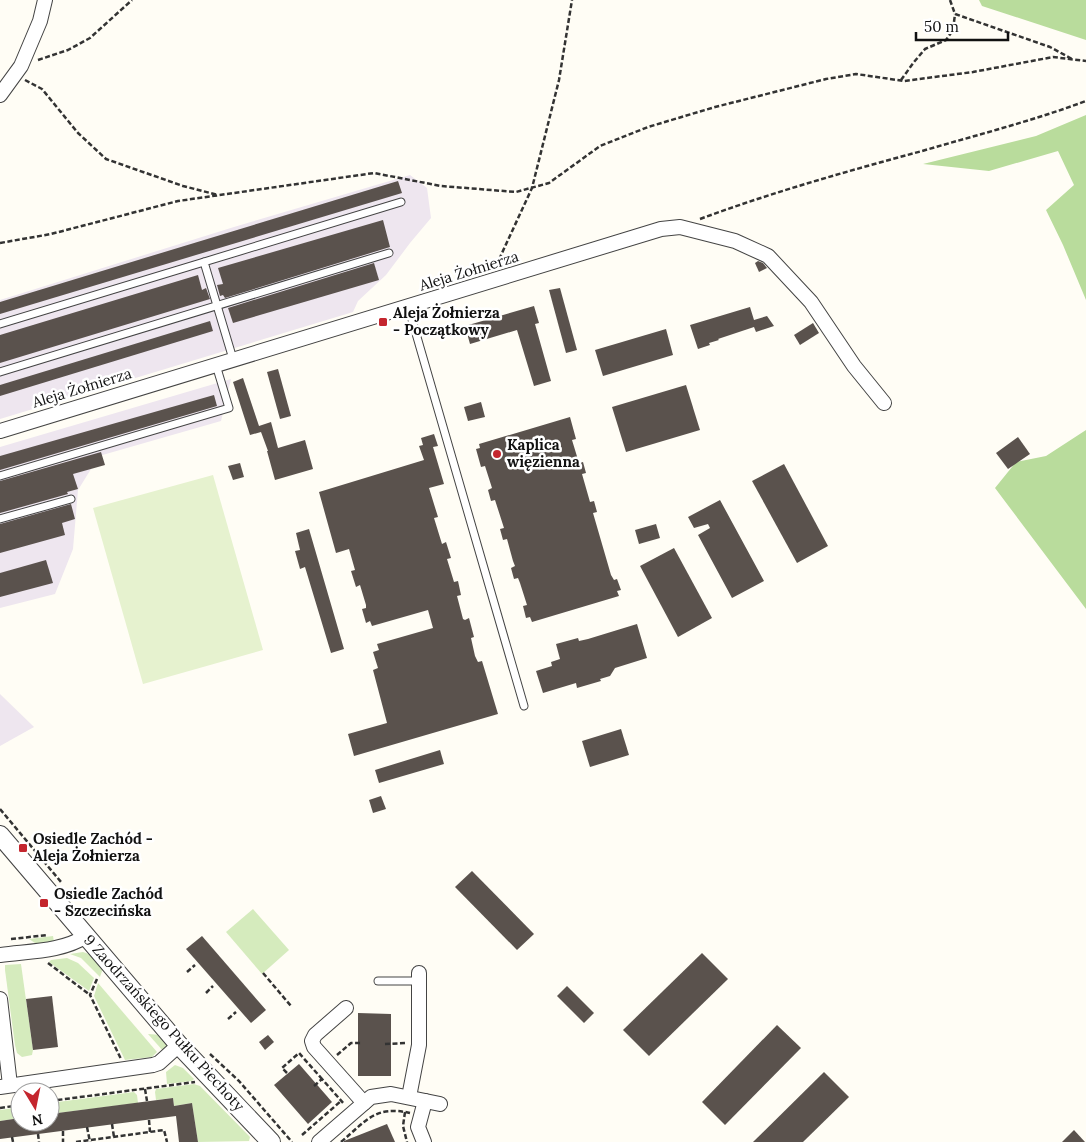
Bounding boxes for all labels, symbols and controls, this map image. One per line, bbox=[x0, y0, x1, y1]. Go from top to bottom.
scale bar bbox=[916, 10, 1008, 42]
text: 50 m bbox=[924, 17, 959, 36]
street label: Aleja Żołnierza bbox=[416, 246, 521, 295]
place label: Aleja Żołnierza - Początkowy bbox=[393, 303, 500, 339]
marker: Aleja Żołnierza - Początkowy bbox=[377, 316, 389, 328]
street label: Aleja Żołnierza bbox=[29, 363, 134, 412]
place label: Kaplica więzienna bbox=[507, 435, 580, 471]
marker: Kaplica więzienna bbox=[491, 448, 503, 460]
place label: Osiedle Zachód - Aleja Żołnierza bbox=[33, 829, 153, 865]
marker: Osiedle Zachód - Aleja Żołnierza bbox=[17, 842, 29, 854]
place label: Osiedle Zachód - Szczecińska bbox=[54, 884, 163, 920]
marker: Osiedle Zachód - Szczecińska bbox=[38, 897, 50, 909]
street label: 9 Zaodrzańskiego Pułku Piechoty bbox=[80, 930, 249, 1115]
north arrow bbox=[10, 1082, 60, 1132]
text: N bbox=[30, 1110, 44, 1130]

